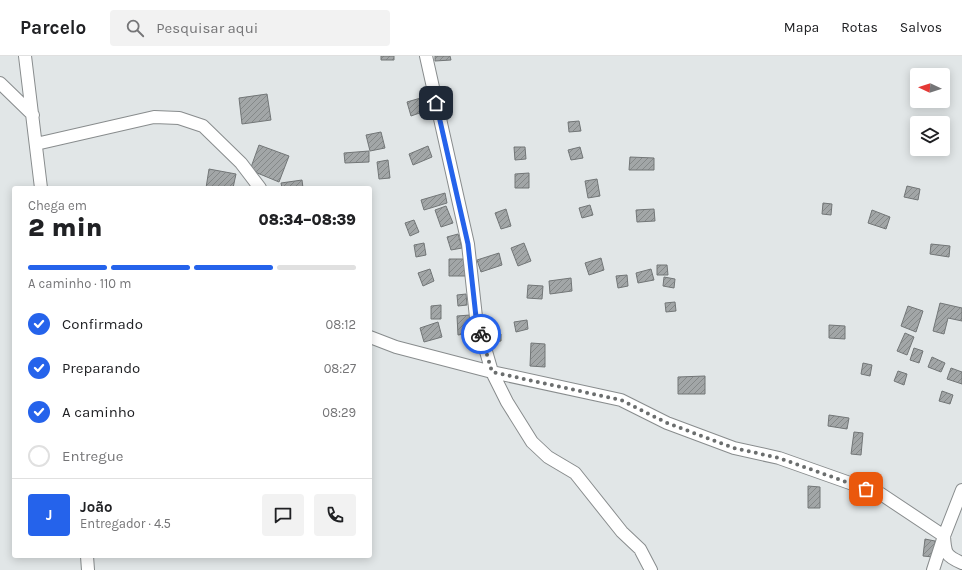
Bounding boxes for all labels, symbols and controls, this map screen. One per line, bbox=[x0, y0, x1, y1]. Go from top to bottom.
search box bbox=[110, 10, 390, 46]
text: Parcelo bbox=[20, 17, 86, 39]
icon: search bbox=[124, 17, 146, 39]
text: Pesquisar aqui bbox=[156, 19, 258, 37]
text: Mapa bbox=[784, 19, 819, 36]
text: Rotas bbox=[841, 19, 878, 36]
text: Salvos bbox=[900, 19, 942, 36]
north arrow bbox=[910, 68, 950, 108]
map controls bbox=[910, 68, 950, 156]
pin bbox=[419, 86, 453, 120]
icon: home bbox=[425, 92, 447, 114]
button: layers bbox=[910, 116, 950, 156]
text: Chega em bbox=[28, 198, 87, 213]
text: 08:34–08:39 bbox=[259, 211, 356, 229]
text: 2 min bbox=[28, 212, 103, 243]
text: A caminho · 110 m bbox=[28, 276, 131, 291]
icon: check bbox=[28, 313, 50, 335]
courier bbox=[461, 314, 501, 354]
text: Confirmado bbox=[62, 315, 143, 333]
text: 08:12 bbox=[325, 317, 356, 332]
icon: bike bbox=[470, 323, 492, 345]
icon: check bbox=[28, 357, 50, 379]
text: Preparando bbox=[62, 359, 140, 377]
text: 08:27 bbox=[324, 361, 356, 376]
icon: check bbox=[28, 401, 50, 423]
text: A caminho bbox=[62, 403, 135, 421]
text: 08:29 bbox=[322, 405, 356, 420]
text: Entregue bbox=[62, 447, 124, 465]
pin bbox=[849, 472, 883, 506]
icon: bag bbox=[855, 478, 877, 500]
button: chat bbox=[262, 494, 304, 536]
button: phone bbox=[314, 494, 356, 536]
text: João bbox=[80, 498, 112, 516]
text: J bbox=[46, 506, 52, 524]
text: Entregador · 4.5 bbox=[80, 516, 171, 531]

